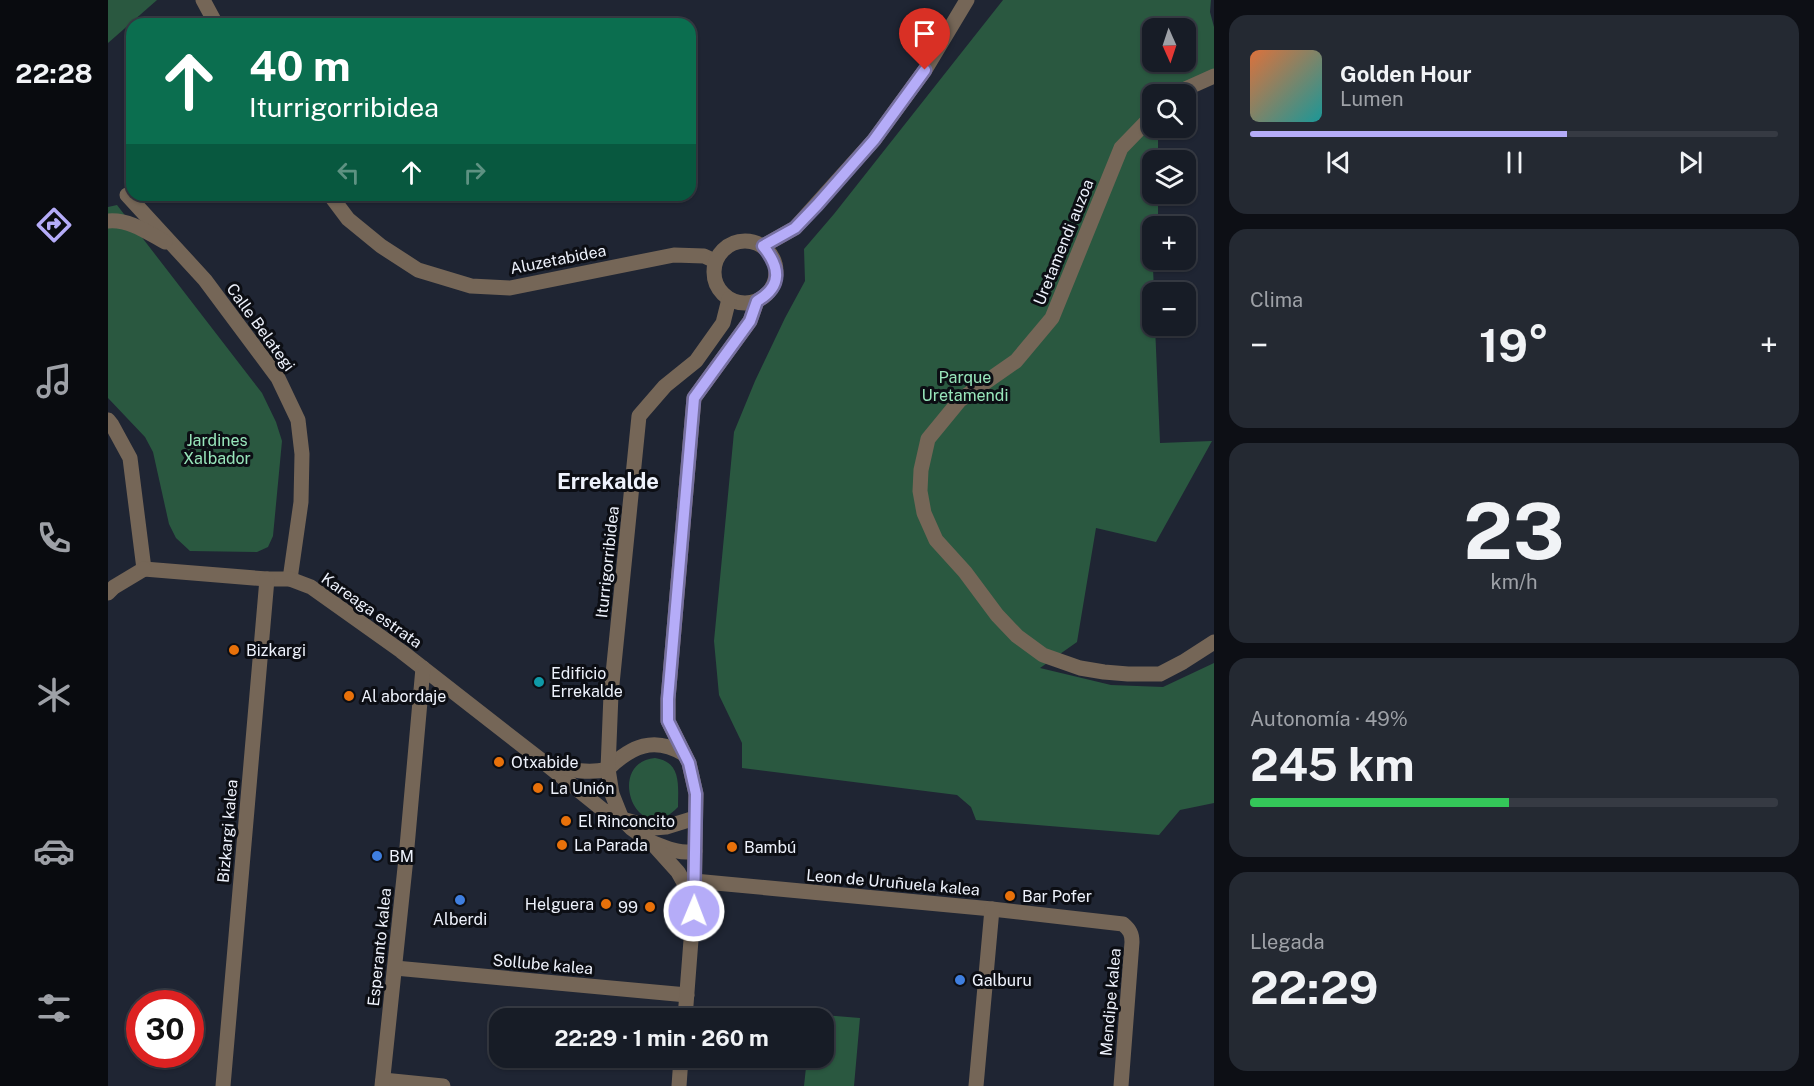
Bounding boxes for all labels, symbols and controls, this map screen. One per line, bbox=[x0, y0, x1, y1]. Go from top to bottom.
pin bbox=[899, 8, 950, 70]
icon: arrive bbox=[908, 17, 941, 50]
north arrow bbox=[1142, 18, 1196, 72]
map controls bbox=[1142, 18, 1196, 336]
text: 40 m bbox=[249, 41, 351, 90]
icon: ahead bbox=[150, 42, 228, 120]
text: 22:28 bbox=[15, 57, 93, 89]
text: Golden Hour bbox=[1340, 61, 1471, 87]
button: search bbox=[1142, 84, 1196, 138]
text: Lumen bbox=[1340, 87, 1404, 111]
text: Iturrigorribidea bbox=[249, 91, 439, 123]
icon: previous bbox=[1322, 146, 1355, 179]
icon: pause bbox=[1498, 146, 1531, 179]
icon: next bbox=[1674, 146, 1707, 179]
button: layers bbox=[1142, 150, 1196, 204]
icon: left bbox=[332, 156, 365, 189]
icon: ahead bbox=[395, 156, 428, 189]
icon: right bbox=[458, 156, 491, 189]
street label: Uretamendi auzoa bbox=[1030, 176, 1097, 308]
icon: directions bbox=[33, 204, 75, 246]
button: + bbox=[1142, 216, 1196, 270]
street label: Aluzetabidea bbox=[508, 241, 608, 278]
street label: Calle Belategi bbox=[222, 280, 299, 375]
button: − bbox=[1142, 282, 1196, 336]
text: Clima bbox=[1250, 288, 1303, 312]
text: 19° bbox=[1479, 319, 1549, 372]
text: − bbox=[1250, 326, 1268, 364]
text: + bbox=[1760, 326, 1778, 364]
icon: music bbox=[33, 360, 75, 402]
park label: Parque Uretamendi bbox=[922, 368, 1008, 405]
park label: Jardines Xalbador bbox=[183, 431, 251, 468]
district label: Errekalde bbox=[557, 468, 659, 494]
text: 23 bbox=[1463, 485, 1565, 577]
street label: Iturrigorribidea bbox=[592, 505, 623, 619]
icon: phone bbox=[33, 517, 75, 559]
street label: Kareaga estrata bbox=[318, 569, 426, 652]
text: km/h bbox=[1490, 570, 1538, 594]
place label: Bizkargi bbox=[246, 641, 306, 660]
marker: Bizkargi bbox=[227, 643, 241, 657]
place label: Edificio Errekalde bbox=[551, 664, 623, 701]
icon: climate bbox=[33, 674, 75, 716]
marker: Edificio Errekalde bbox=[532, 675, 546, 689]
place label: Al abordaje bbox=[361, 687, 446, 706]
marker: Al abordaje bbox=[342, 689, 356, 703]
text: Autonomía · 49% bbox=[1250, 707, 1408, 731]
text: 245 km bbox=[1250, 738, 1414, 791]
place label: Otxabide bbox=[511, 753, 579, 772]
marker: Otxabide bbox=[492, 755, 506, 769]
street label: Bizkargi kalea bbox=[214, 779, 241, 884]
place label: La Unión bbox=[550, 779, 614, 798]
marker: La Unión bbox=[531, 781, 545, 795]
place label: El Rinconcito bbox=[578, 812, 675, 831]
marker: El Rinconcito bbox=[559, 814, 573, 828]
icon: car bbox=[33, 830, 75, 872]
place label: La Parada bbox=[574, 836, 648, 855]
marker: La Parada bbox=[555, 838, 569, 852]
place label: Bambú bbox=[744, 838, 796, 857]
marker: Bambú bbox=[725, 840, 739, 854]
place label: BM bbox=[389, 847, 414, 866]
marker: BM bbox=[370, 849, 384, 863]
street label: Leon de Uruñuela kalea bbox=[805, 865, 981, 900]
position arrow bbox=[662, 879, 726, 943]
street label: Esperanto kalea bbox=[364, 887, 395, 1007]
place label: Bar Pofer bbox=[1022, 887, 1092, 906]
marker: Bar Pofer bbox=[1003, 889, 1017, 903]
marker: Alberdi bbox=[453, 893, 467, 907]
place label: Helguera bbox=[525, 895, 594, 914]
marker: Helguera bbox=[599, 897, 613, 911]
place label: 99 bbox=[618, 898, 638, 917]
marker: 99 bbox=[643, 900, 657, 914]
place label: Alberdi bbox=[433, 910, 487, 929]
text: Llegada bbox=[1250, 930, 1325, 954]
street label: Mendipe kalea bbox=[1096, 947, 1125, 1057]
street label: Sollube kalea bbox=[492, 951, 594, 978]
text: 22:29 bbox=[1250, 961, 1378, 1014]
place label: Galburu bbox=[972, 971, 1032, 990]
marker: Galburu bbox=[953, 973, 967, 987]
icon: filters bbox=[33, 987, 75, 1029]
speed limit sign: 30 bbox=[126, 990, 204, 1068]
text: 22:29 · 1 min · 260 m bbox=[554, 1025, 769, 1051]

